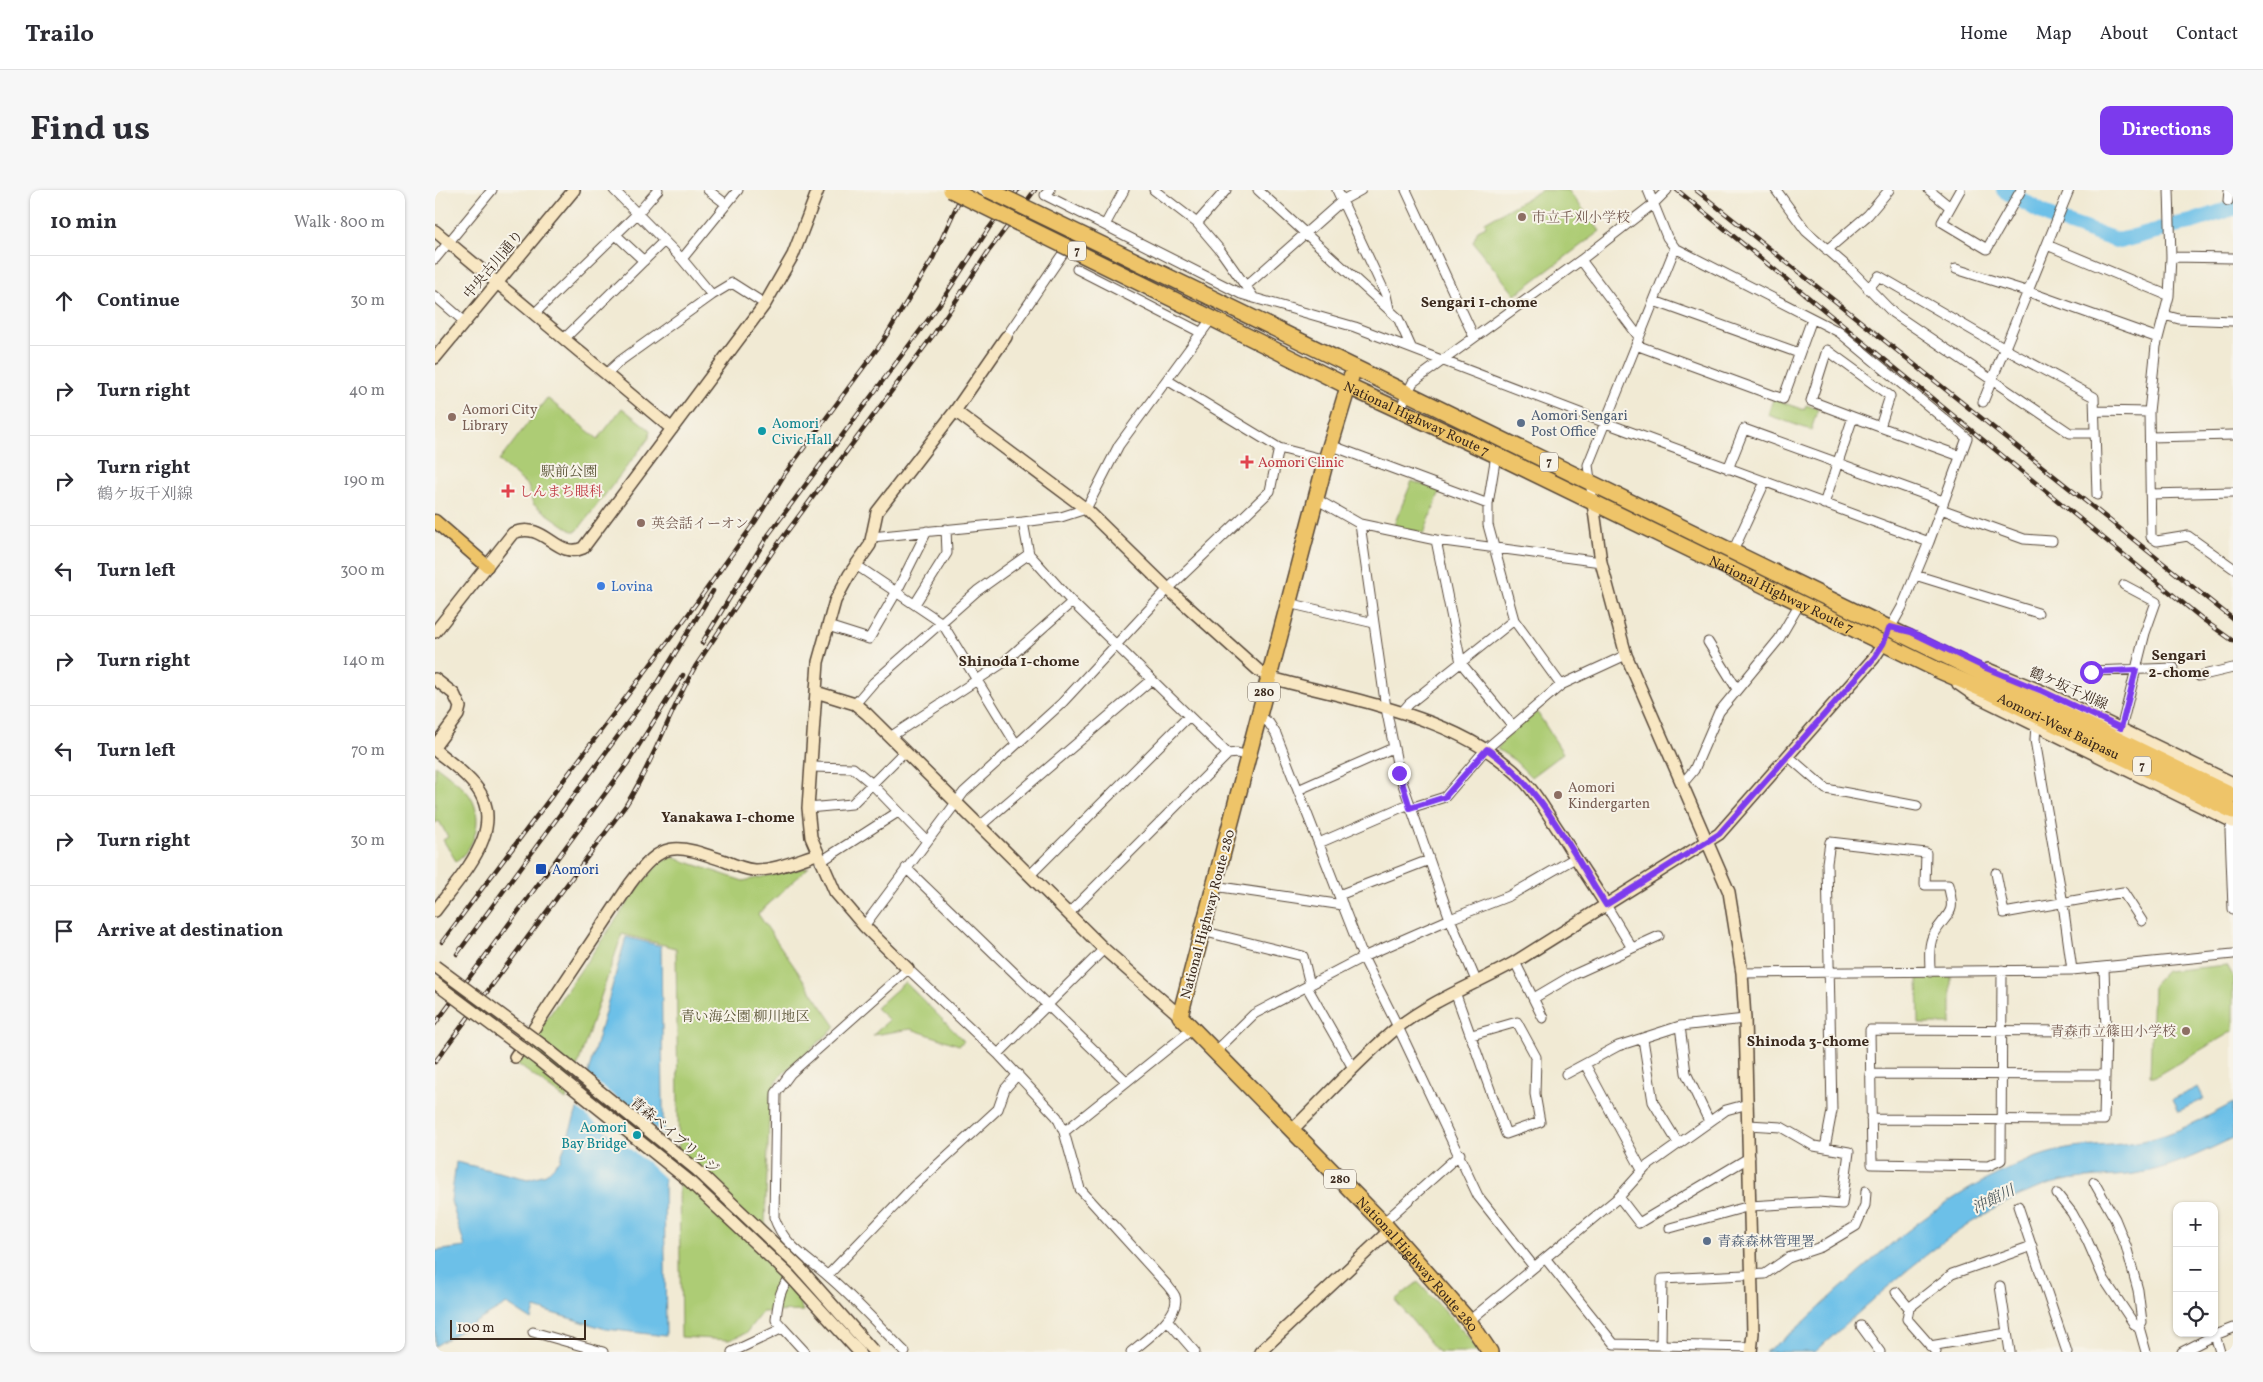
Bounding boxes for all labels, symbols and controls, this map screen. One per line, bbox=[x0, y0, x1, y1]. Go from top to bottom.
text: Trailo bbox=[25, 18, 94, 52]
text: Home bbox=[1960, 22, 2008, 47]
text: Map bbox=[2036, 22, 2072, 47]
text: About bbox=[2100, 22, 2148, 47]
text: Contact bbox=[2176, 22, 2238, 47]
text: Find us bbox=[30, 106, 150, 154]
button: Directions bbox=[2100, 106, 2233, 155]
text: 10 min bbox=[50, 208, 117, 237]
place label: 市立千刈小学校 bbox=[1532, 209, 1630, 228]
marker: 市立千刈小学校 bbox=[1516, 211, 1528, 223]
text: Walk · 800 m bbox=[294, 212, 385, 234]
street label: 中央古川通り bbox=[460, 227, 528, 303]
road number: 7 bbox=[1068, 241, 1086, 260]
icon: ahead bbox=[50, 287, 78, 315]
text: Continue bbox=[97, 288, 180, 314]
text: 30 m bbox=[350, 290, 385, 312]
district label: Sengari 1-chome bbox=[1421, 293, 1538, 314]
icon: right bbox=[50, 377, 78, 405]
text: Turn right bbox=[97, 378, 190, 404]
street label: National Highway Route 7 bbox=[1340, 378, 1492, 462]
text: 40 m bbox=[349, 380, 385, 402]
place label: Aomori City Library bbox=[462, 401, 538, 436]
place label: Aomori Sengari Post Office bbox=[1531, 407, 1628, 442]
marker: Aomori City Library bbox=[446, 411, 458, 423]
place label: Aomori Civic Hall bbox=[772, 415, 832, 450]
marker: Aomori Sengari Post Office bbox=[1515, 417, 1527, 429]
marker: Aomori Civic Hall bbox=[756, 425, 768, 437]
road number: 7 bbox=[1540, 452, 1558, 472]
place label: Aomori Clinic bbox=[1258, 454, 1344, 473]
text: Turn right bbox=[97, 455, 190, 481]
marker: Aomori Clinic bbox=[1240, 455, 1254, 469]
park label: 駅前公園 bbox=[541, 463, 597, 482]
icon: right bbox=[50, 467, 78, 495]
text: 190 m bbox=[343, 470, 385, 492]
place label: しんまち眼科 bbox=[519, 483, 603, 502]
text: 鶴ケ坂千刈線 bbox=[97, 484, 193, 506]
marker: しんまち眼科 bbox=[501, 484, 515, 498]
place label: 英会話イーオン bbox=[651, 515, 749, 534]
marker: 英会話イーオン bbox=[635, 517, 647, 529]
street label: National Highway Route 7 bbox=[1705, 552, 1857, 639]
icon: left bbox=[50, 557, 78, 585]
text: Turn left bbox=[97, 558, 176, 584]
text: 300 m bbox=[340, 560, 385, 582]
place label: Lovina bbox=[611, 578, 653, 597]
marker: Lovina bbox=[595, 580, 607, 592]
district label: Sengari 2-chome bbox=[2149, 646, 2210, 684]
icon: right bbox=[50, 647, 78, 675]
text: Turn right bbox=[97, 648, 190, 674]
text: 140 m bbox=[343, 650, 385, 672]
district label: Shinoda 1-chome bbox=[959, 652, 1080, 673]
route start bbox=[2080, 661, 2103, 684]
street label: 鶴ケ坂千刈線 bbox=[2026, 664, 2111, 715]
road number: 280 bbox=[1248, 682, 1280, 702]
street label: Aomori-West Baipasu bbox=[1994, 689, 2122, 765]
icon: left bbox=[50, 737, 78, 765]
text: Turn left bbox=[97, 738, 176, 764]
text: 70 m bbox=[351, 740, 385, 762]
road number: 7 bbox=[2133, 756, 2151, 776]
route end bbox=[1388, 762, 1411, 785]
place label: Aomori Kindergarten bbox=[1568, 779, 1650, 814]
marker: Aomori Kindergarten bbox=[1552, 789, 1564, 801]
district label: Yanakawa 1-chome bbox=[661, 808, 795, 829]
icon: right bbox=[50, 827, 78, 855]
street label: National Highway Route 280 bbox=[1177, 827, 1240, 1001]
text: Turn right bbox=[97, 828, 190, 854]
text: 30 m bbox=[350, 830, 385, 852]
place label: Aomori bbox=[552, 861, 599, 880]
marker: Aomori bbox=[534, 862, 548, 876]
icon: arrive bbox=[50, 917, 78, 945]
text: Arrive at destination bbox=[97, 918, 283, 944]
park label: 青い海公園 柳川地区 bbox=[681, 1008, 809, 1027]
place label: 青森市立篠田小学校 bbox=[2050, 1023, 2176, 1042]
marker: 青森市立篠田小学校 bbox=[2180, 1025, 2192, 1037]
district label: Shinoda 3-chome bbox=[1747, 1032, 1870, 1053]
street label: 青森ベイブリッジ bbox=[626, 1093, 722, 1179]
place label: Aomori Bay Bridge bbox=[561, 1119, 627, 1154]
marker: Aomori Bay Bridge bbox=[631, 1129, 643, 1141]
road number: 280 bbox=[1324, 1170, 1356, 1189]
water label: 沖館川 bbox=[1969, 1180, 2020, 1220]
street label: National Highway Route 280 bbox=[1351, 1193, 1482, 1336]
map controls bbox=[2173, 1202, 2218, 1337]
button: + bbox=[2173, 1202, 2218, 1247]
place label: 青森森林管理署 bbox=[1717, 1233, 1815, 1252]
marker: 青森森林管理署 bbox=[1701, 1235, 1713, 1247]
button: − bbox=[2173, 1247, 2218, 1292]
button: locate bbox=[2173, 1292, 2218, 1337]
scale bar bbox=[450, 1317, 586, 1340]
text: 100 m bbox=[457, 1319, 495, 1338]

